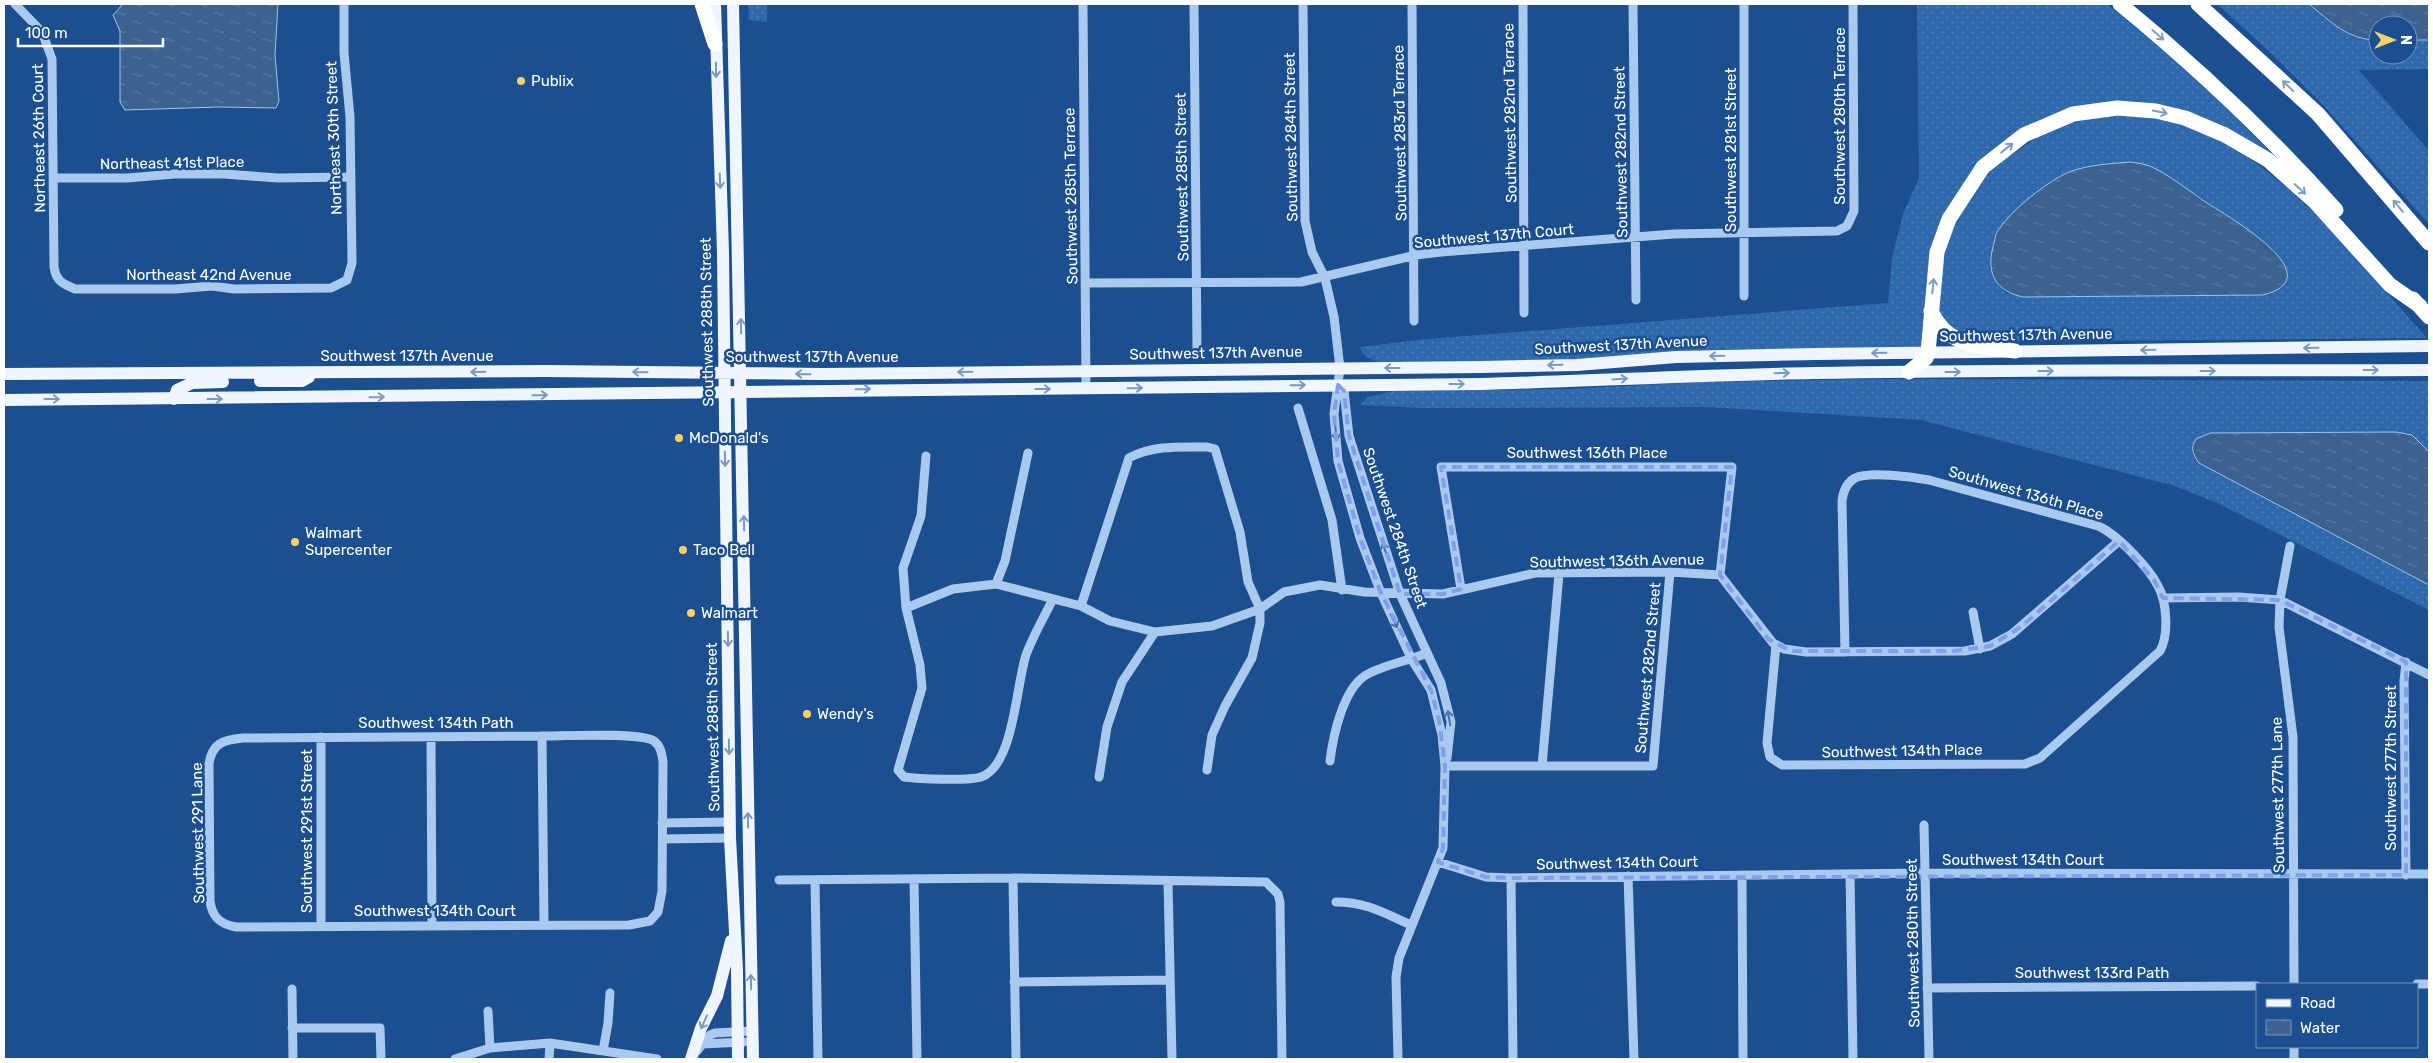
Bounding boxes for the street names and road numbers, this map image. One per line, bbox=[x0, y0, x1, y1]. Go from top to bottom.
street label: Southwest 282nd Terrace bbox=[1499, 23, 1521, 203]
street label: Southwest 280th Terrace bbox=[1831, 27, 1849, 205]
street label: Southwest 283rd Terrace bbox=[1389, 45, 1411, 221]
street label: Southwest 284th Street bbox=[1281, 52, 1301, 222]
street label: Northeast 30th Street bbox=[322, 61, 346, 215]
street label: Northeast 26th Court bbox=[29, 63, 49, 213]
street label: Southwest 282nd Street bbox=[1611, 66, 1631, 238]
street label: Southwest 281st Street bbox=[1722, 68, 1740, 232]
street label: Southwest 285th Street bbox=[1172, 92, 1192, 261]
street label: Southwest 285th Terrace bbox=[1060, 107, 1082, 285]
street label: Northeast 41st Place bbox=[100, 153, 244, 173]
street label: Southwest 137th Court bbox=[1413, 220, 1575, 252]
street label: Southwest 288th Street bbox=[697, 237, 717, 407]
street label: Northeast 42nd Avenue bbox=[126, 266, 292, 284]
street label: Southwest 137th Avenue bbox=[1939, 324, 2113, 346]
street label: Southwest 137th Avenue bbox=[1534, 331, 1708, 359]
street label: Southwest 137th Avenue bbox=[1129, 342, 1303, 364]
street label: Southwest 137th Avenue bbox=[320, 347, 494, 365]
street label: Southwest 137th Avenue bbox=[725, 348, 899, 366]
street label: Southwest 136th Place bbox=[1507, 444, 1667, 462]
street label: Southwest 284th Street bbox=[1359, 445, 1431, 611]
street label: Southwest 136th Place bbox=[1946, 462, 2106, 524]
street label: Southwest 136th Avenue bbox=[1530, 550, 1704, 572]
street label: Southwest 282nd Street bbox=[1632, 582, 1664, 754]
street label: Southwest 288th Street bbox=[703, 642, 723, 812]
street label: Southwest 277th Street bbox=[2382, 685, 2400, 851]
street label: Southwest 134th Path bbox=[358, 714, 514, 732]
street label: Southwest 277th Lane bbox=[2268, 717, 2288, 873]
street label: Southwest 134th Place bbox=[1821, 741, 1983, 761]
street label: Southwest 291st Street bbox=[298, 749, 316, 913]
street label: Southwest 291 Lane bbox=[188, 762, 208, 904]
street label: Southwest 134th Court bbox=[1942, 851, 2104, 869]
street label: Southwest 134th Court bbox=[1536, 853, 1698, 873]
street label: Southwest 280th Street bbox=[1903, 858, 1923, 1028]
street label: Southwest 134th Court bbox=[354, 902, 516, 920]
street label: Southwest 133rd Path bbox=[2015, 964, 2169, 982]

